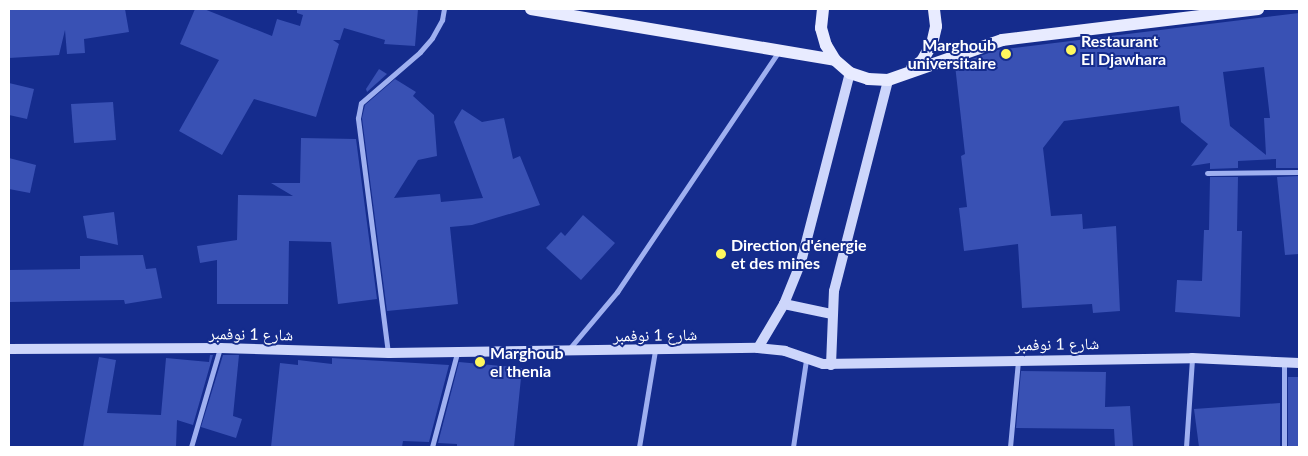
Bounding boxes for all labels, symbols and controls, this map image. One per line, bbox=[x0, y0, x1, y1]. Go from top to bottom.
place label: Restaurant El Djawhara bbox=[1081, 31, 1166, 69]
place label: Marghoub universitaire bbox=[908, 35, 996, 73]
marker: Restaurant El Djawhara bbox=[1065, 44, 1077, 56]
marker: Marghoub universitaire bbox=[1000, 48, 1012, 60]
place label: Direction d'énergie et des mines bbox=[731, 235, 867, 273]
marker: Direction d'énergie et des mines bbox=[715, 248, 727, 260]
street label: شارع 1 نوفمبر bbox=[209, 324, 293, 344]
street label: شارع 1 نوفمبر bbox=[613, 325, 697, 345]
street label: شارع 1 نوفمبر bbox=[1015, 334, 1099, 354]
place label: Marghoub el thenia bbox=[490, 343, 564, 381]
marker: Marghoub el thenia bbox=[474, 356, 486, 368]

